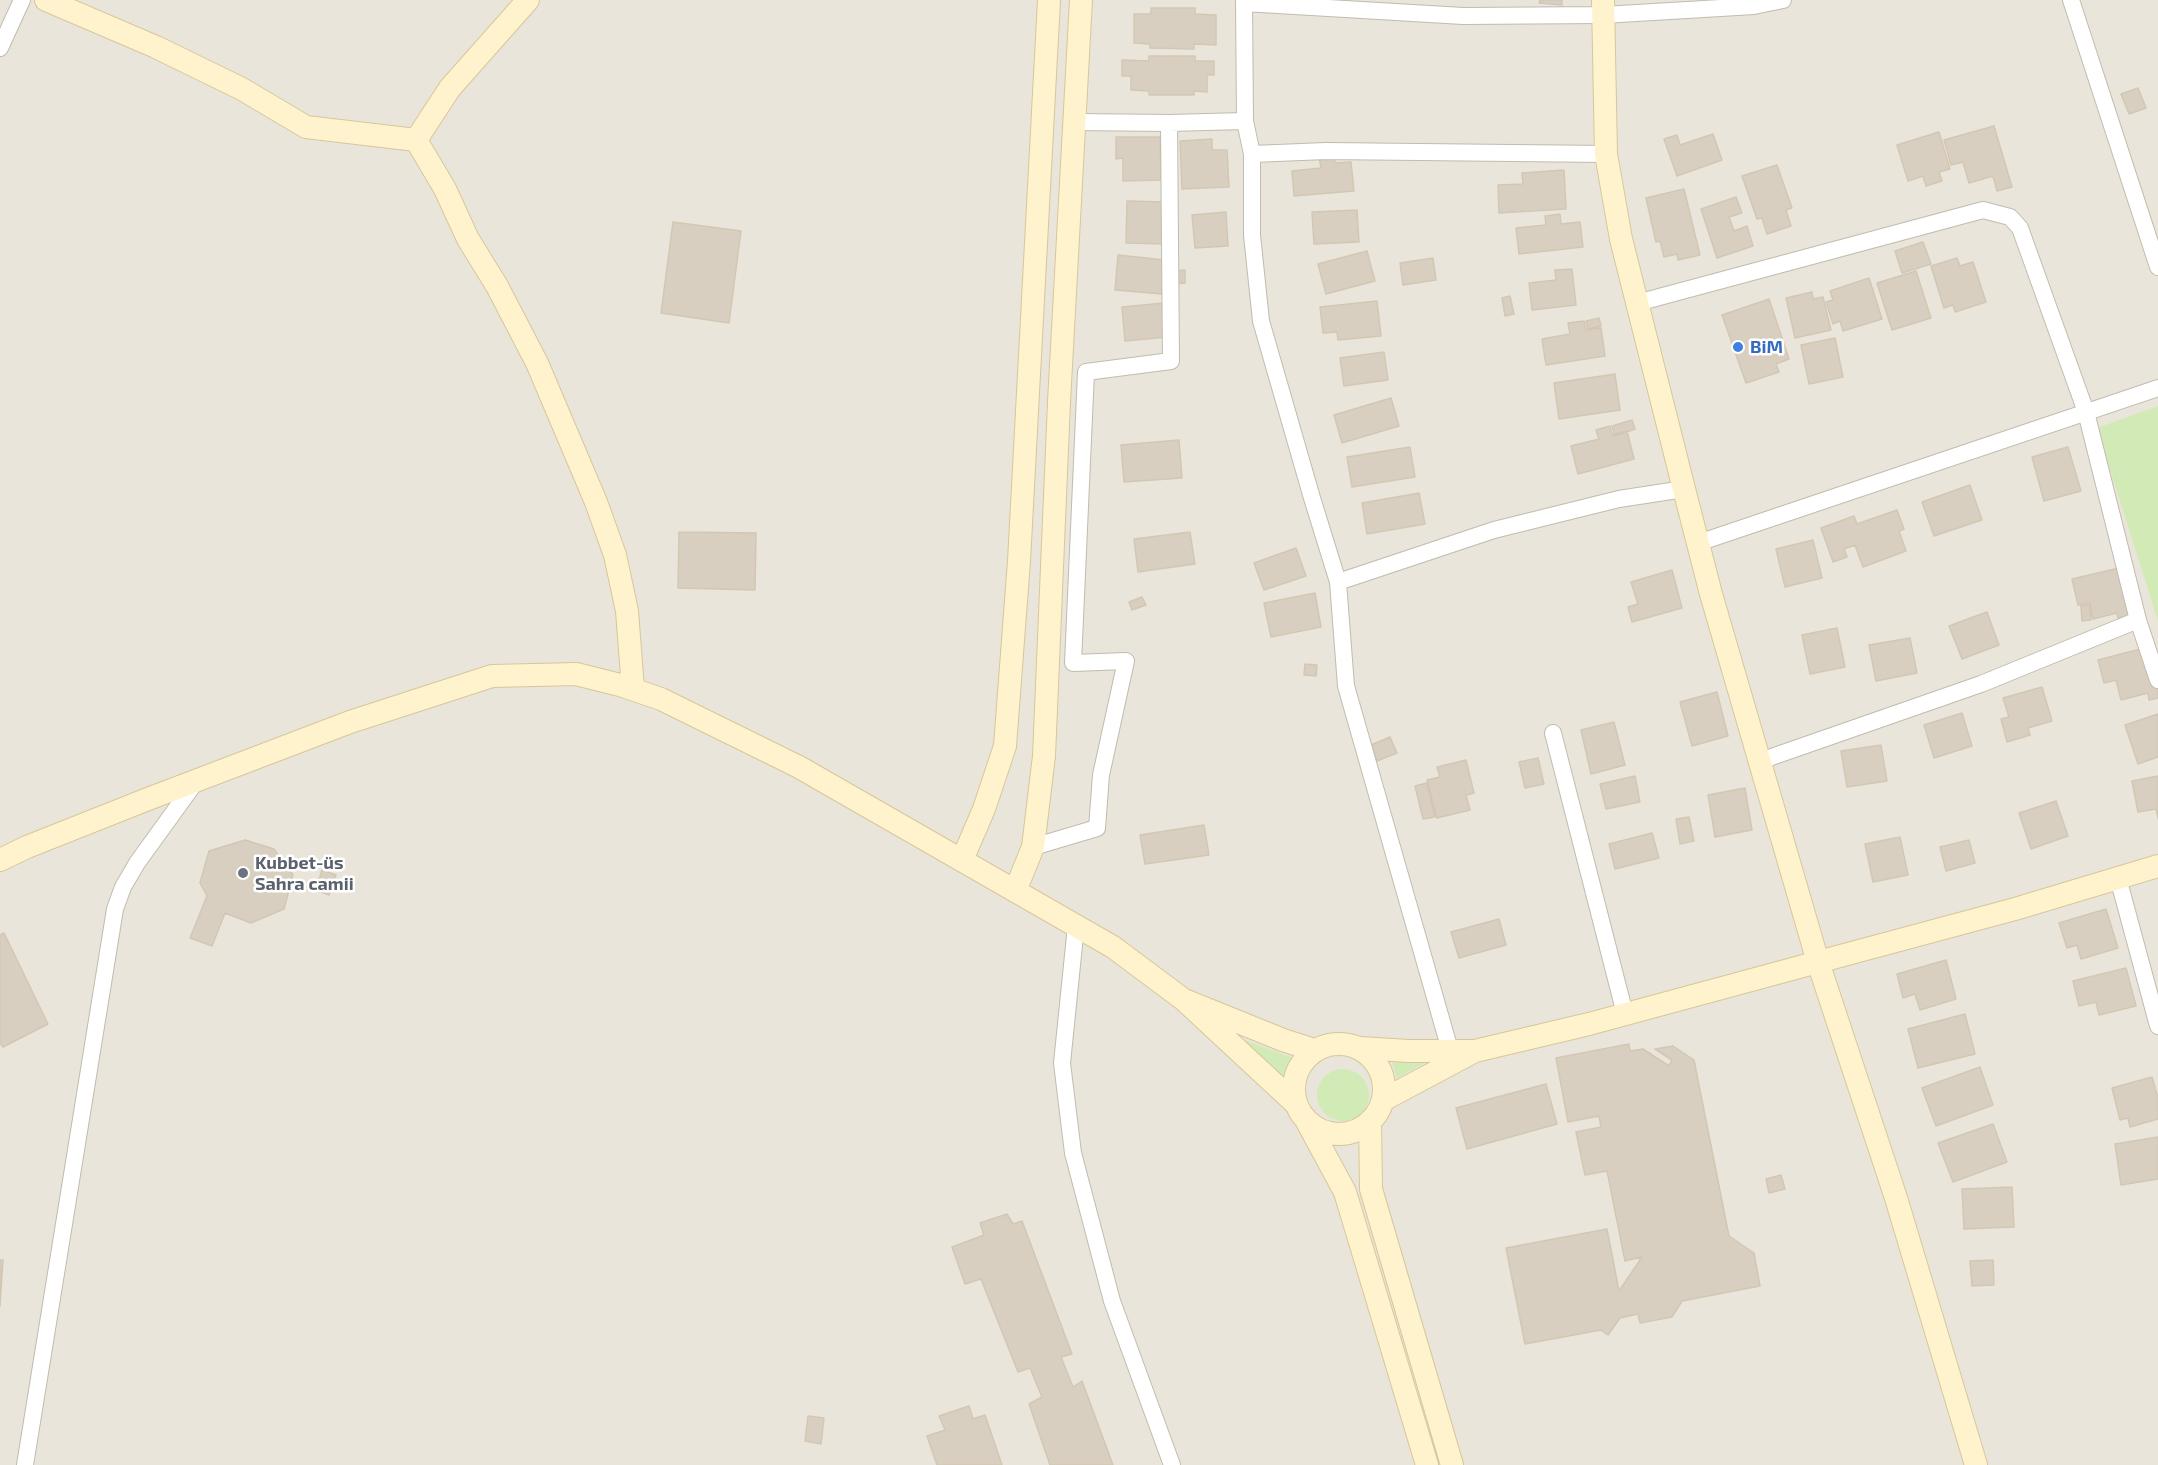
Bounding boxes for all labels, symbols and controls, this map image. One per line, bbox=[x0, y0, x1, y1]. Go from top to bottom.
place label: BiM bbox=[1750, 336, 1783, 358]
marker: BiM bbox=[1731, 340, 1745, 354]
place label: Kubbet-üs Sahra camii bbox=[255, 852, 354, 894]
marker: Kubbet-üs Sahra camii bbox=[236, 866, 250, 880]

